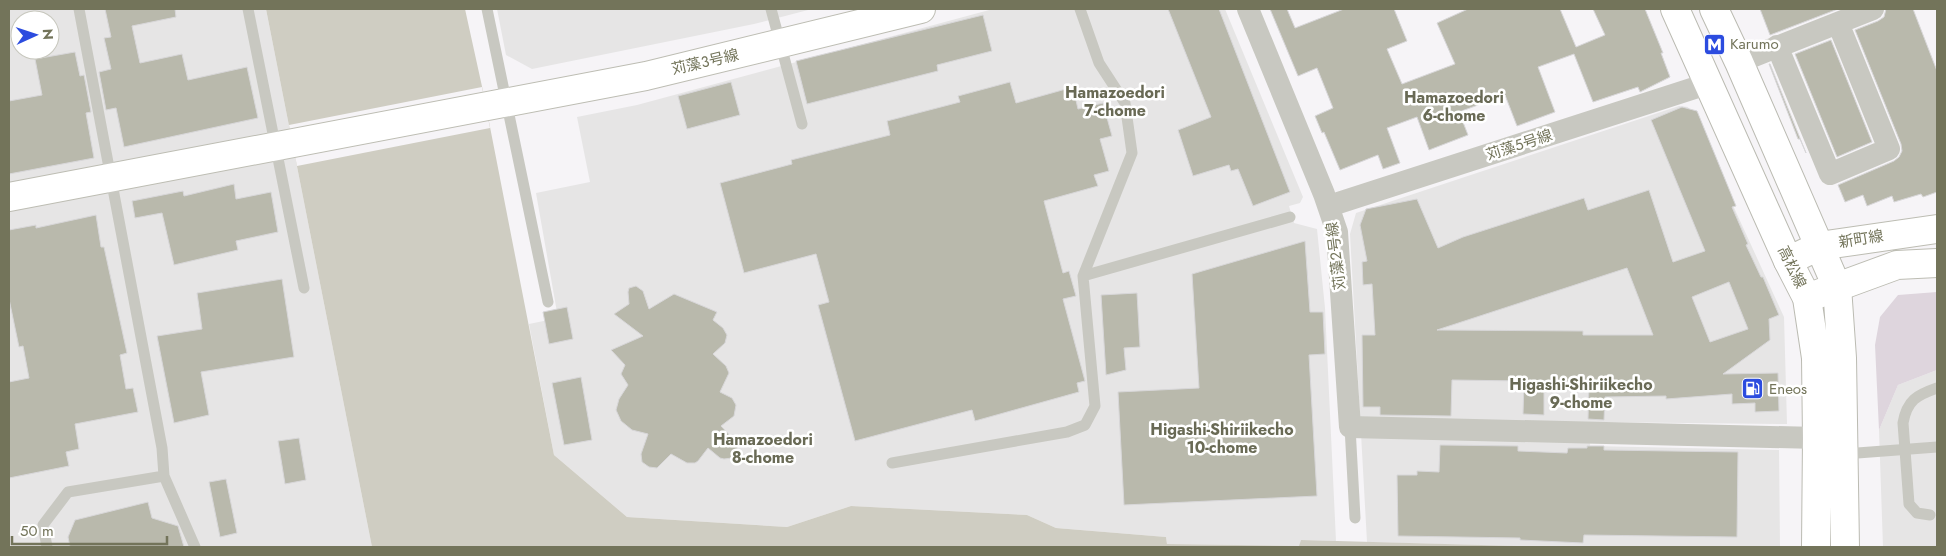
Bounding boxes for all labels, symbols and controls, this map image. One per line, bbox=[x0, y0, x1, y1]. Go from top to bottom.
north arrow bbox=[10, 10, 60, 60]
text: N bbox=[38, 28, 58, 40]
metro station icon: Karumo bbox=[1702, 32, 1726, 56]
place label: Karumo bbox=[1730, 33, 1779, 55]
street label: 苅藻３号線 bbox=[669, 44, 741, 80]
district label: Hamazoedori 7-chome bbox=[1065, 81, 1165, 122]
district label: Hamazoedori 6-chome bbox=[1404, 86, 1504, 127]
street label: 苅藻５号線 bbox=[1483, 124, 1555, 166]
street label: 苅藻２号線 bbox=[1321, 221, 1351, 291]
street label: 新町線 bbox=[1837, 225, 1885, 253]
street label: 高松線 bbox=[1772, 242, 1812, 292]
district label: Higashi-Shiriikecho 9-chome bbox=[1509, 373, 1653, 414]
fuel station icon: Eneos bbox=[1741, 377, 1765, 401]
place label: Eneos bbox=[1769, 378, 1807, 400]
district label: Higashi-Shiriikecho 10-chome bbox=[1150, 418, 1294, 459]
district label: Hamazoedori 8-chome bbox=[713, 428, 813, 469]
scale bar bbox=[12, 514, 168, 546]
text: 50 m bbox=[20, 520, 54, 542]

